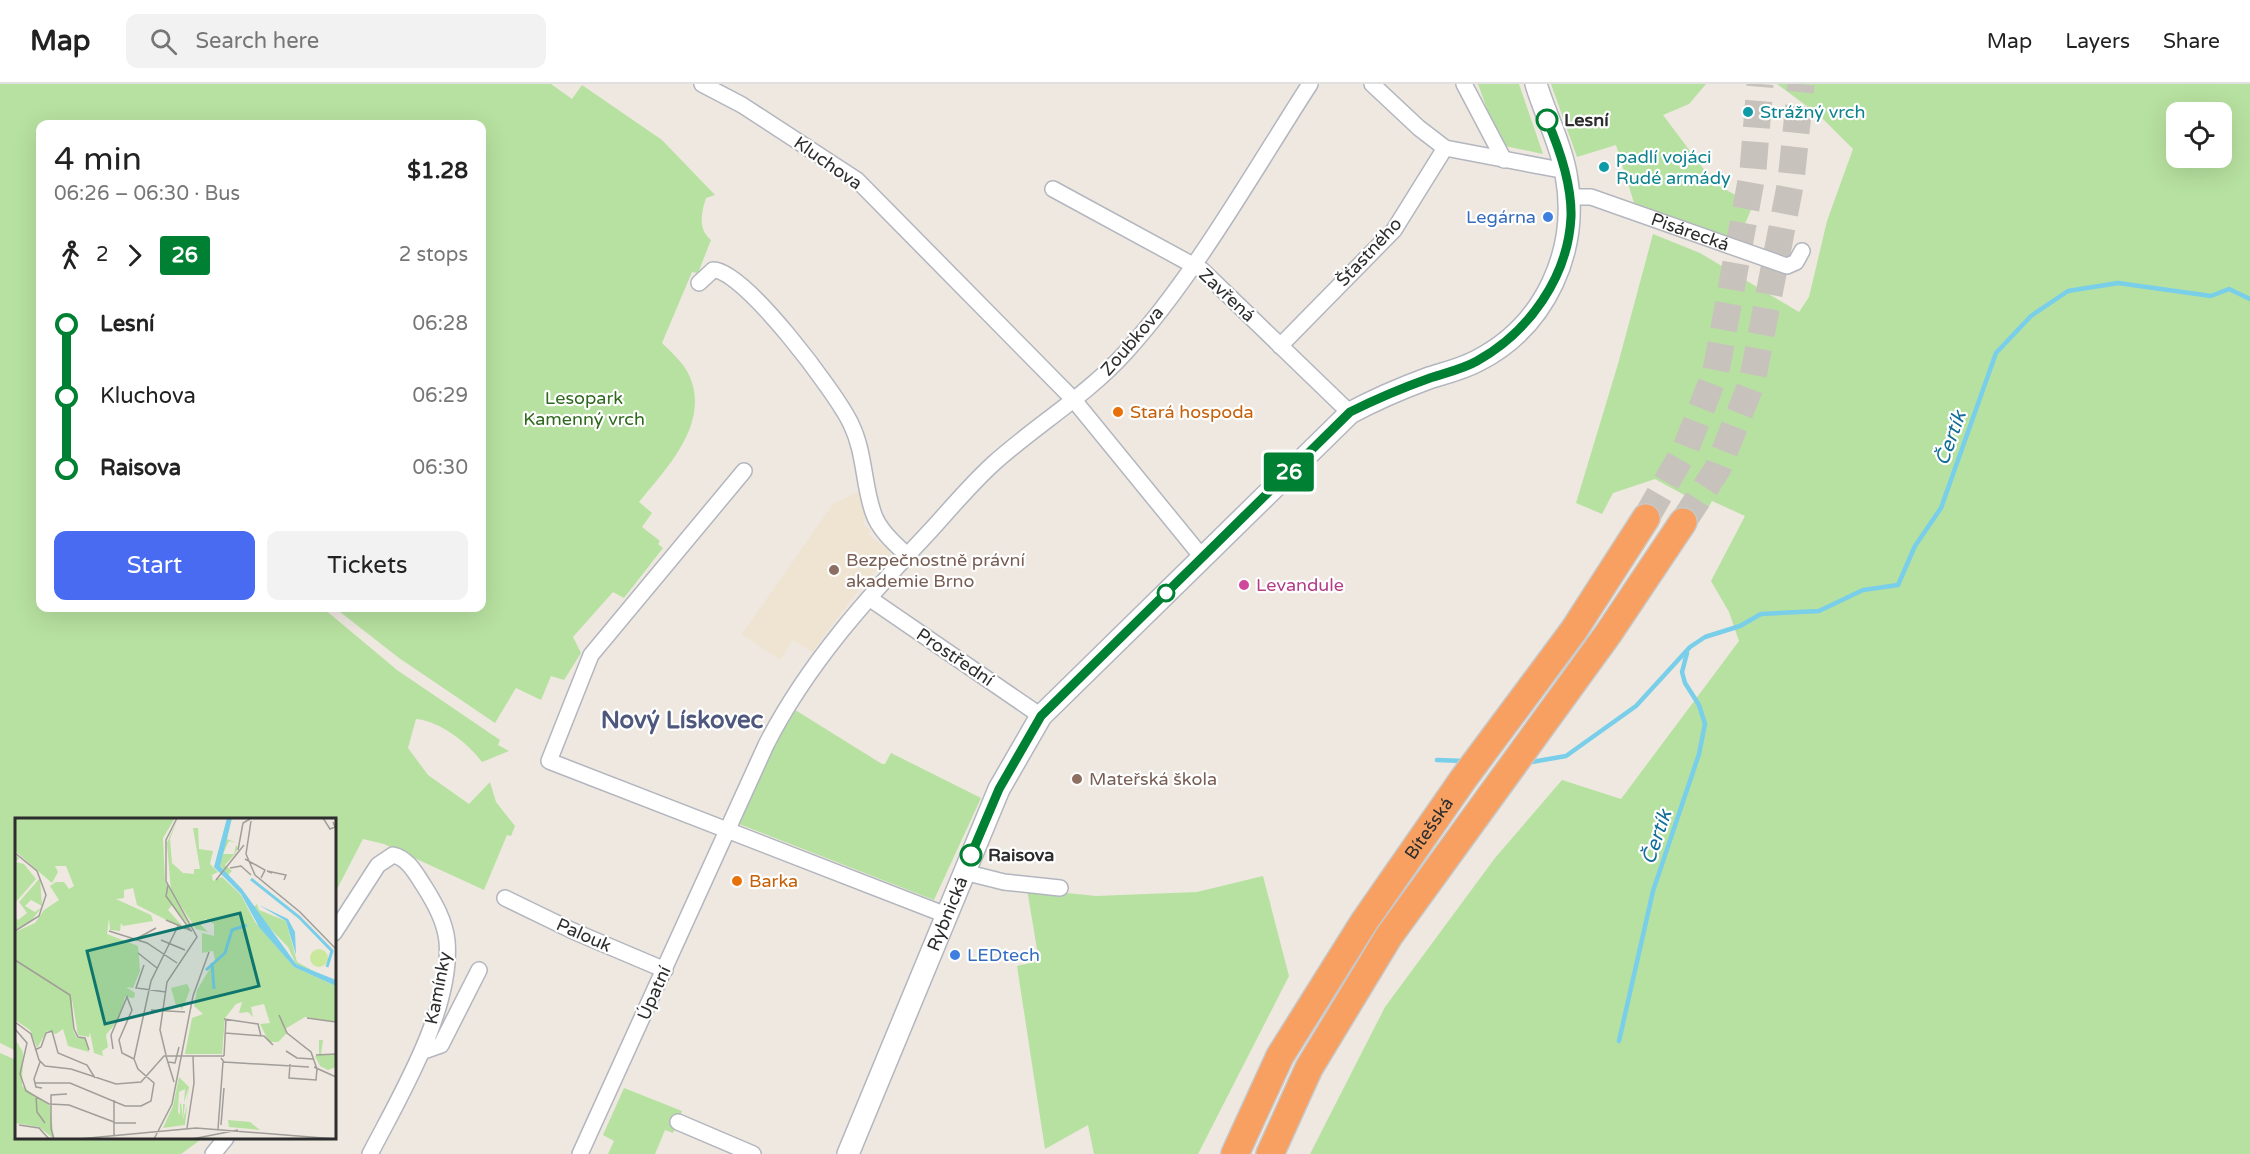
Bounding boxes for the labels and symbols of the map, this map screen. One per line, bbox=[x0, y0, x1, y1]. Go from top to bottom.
place label: Strážný vrch bbox=[1760, 101, 1865, 123]
marker: Strážný vrch bbox=[1741, 105, 1755, 119]
marker: Lesní bbox=[1536, 109, 1558, 131]
place label: Lesní bbox=[1564, 109, 1609, 131]
street label: Kluchova bbox=[790, 131, 866, 195]
place label: padlí vojáci Rudé armády bbox=[1616, 146, 1731, 189]
marker: padlí vojáci Rudé armády bbox=[1597, 160, 1611, 174]
place label: Legárna bbox=[1466, 206, 1536, 228]
street label: Pisárecká bbox=[1648, 208, 1732, 256]
marker: Legárna bbox=[1541, 210, 1555, 224]
street label: Šťastného bbox=[1332, 213, 1406, 291]
street label: Zavřená bbox=[1194, 263, 1260, 327]
street label: Zoubkova bbox=[1096, 302, 1168, 380]
park label: Lesopark Kamenný vrch bbox=[523, 387, 645, 430]
place label: Stará hospoda bbox=[1130, 401, 1254, 423]
marker: Stará hospoda bbox=[1111, 405, 1125, 419]
water label: Čertík bbox=[1930, 406, 1973, 469]
line badge: 26 bbox=[1262, 452, 1316, 492]
place label: Bezpečnostně právní akademie Brno bbox=[846, 549, 1026, 592]
marker: Bezpečnostně právní akademie Brno bbox=[827, 563, 841, 577]
place label: Levandule bbox=[1256, 574, 1344, 596]
marker: Levandule bbox=[1237, 578, 1251, 592]
unlabelled marker bbox=[1157, 584, 1175, 602]
street label: Prostřední bbox=[912, 623, 998, 691]
district label: Nový Lískovec bbox=[601, 706, 764, 735]
place label: Mateřská škola bbox=[1089, 768, 1217, 790]
marker: Mateřská škola bbox=[1070, 772, 1084, 786]
street label: Bítešská bbox=[1400, 793, 1458, 864]
water label: Čertík bbox=[1636, 805, 1678, 868]
inset map bbox=[15, 818, 336, 1139]
marker: Raisova bbox=[960, 844, 982, 866]
place label: Raisova bbox=[988, 844, 1054, 866]
place label: Barka bbox=[749, 870, 798, 892]
street label: Rybnická bbox=[922, 873, 973, 954]
marker: Barka bbox=[730, 874, 744, 888]
street label: Palouk bbox=[553, 913, 615, 957]
place label: LEDtech bbox=[967, 944, 1040, 966]
marker: LEDtech bbox=[948, 948, 962, 962]
street label: Kamínky bbox=[420, 949, 456, 1026]
street label: Úpatní bbox=[632, 962, 676, 1023]

